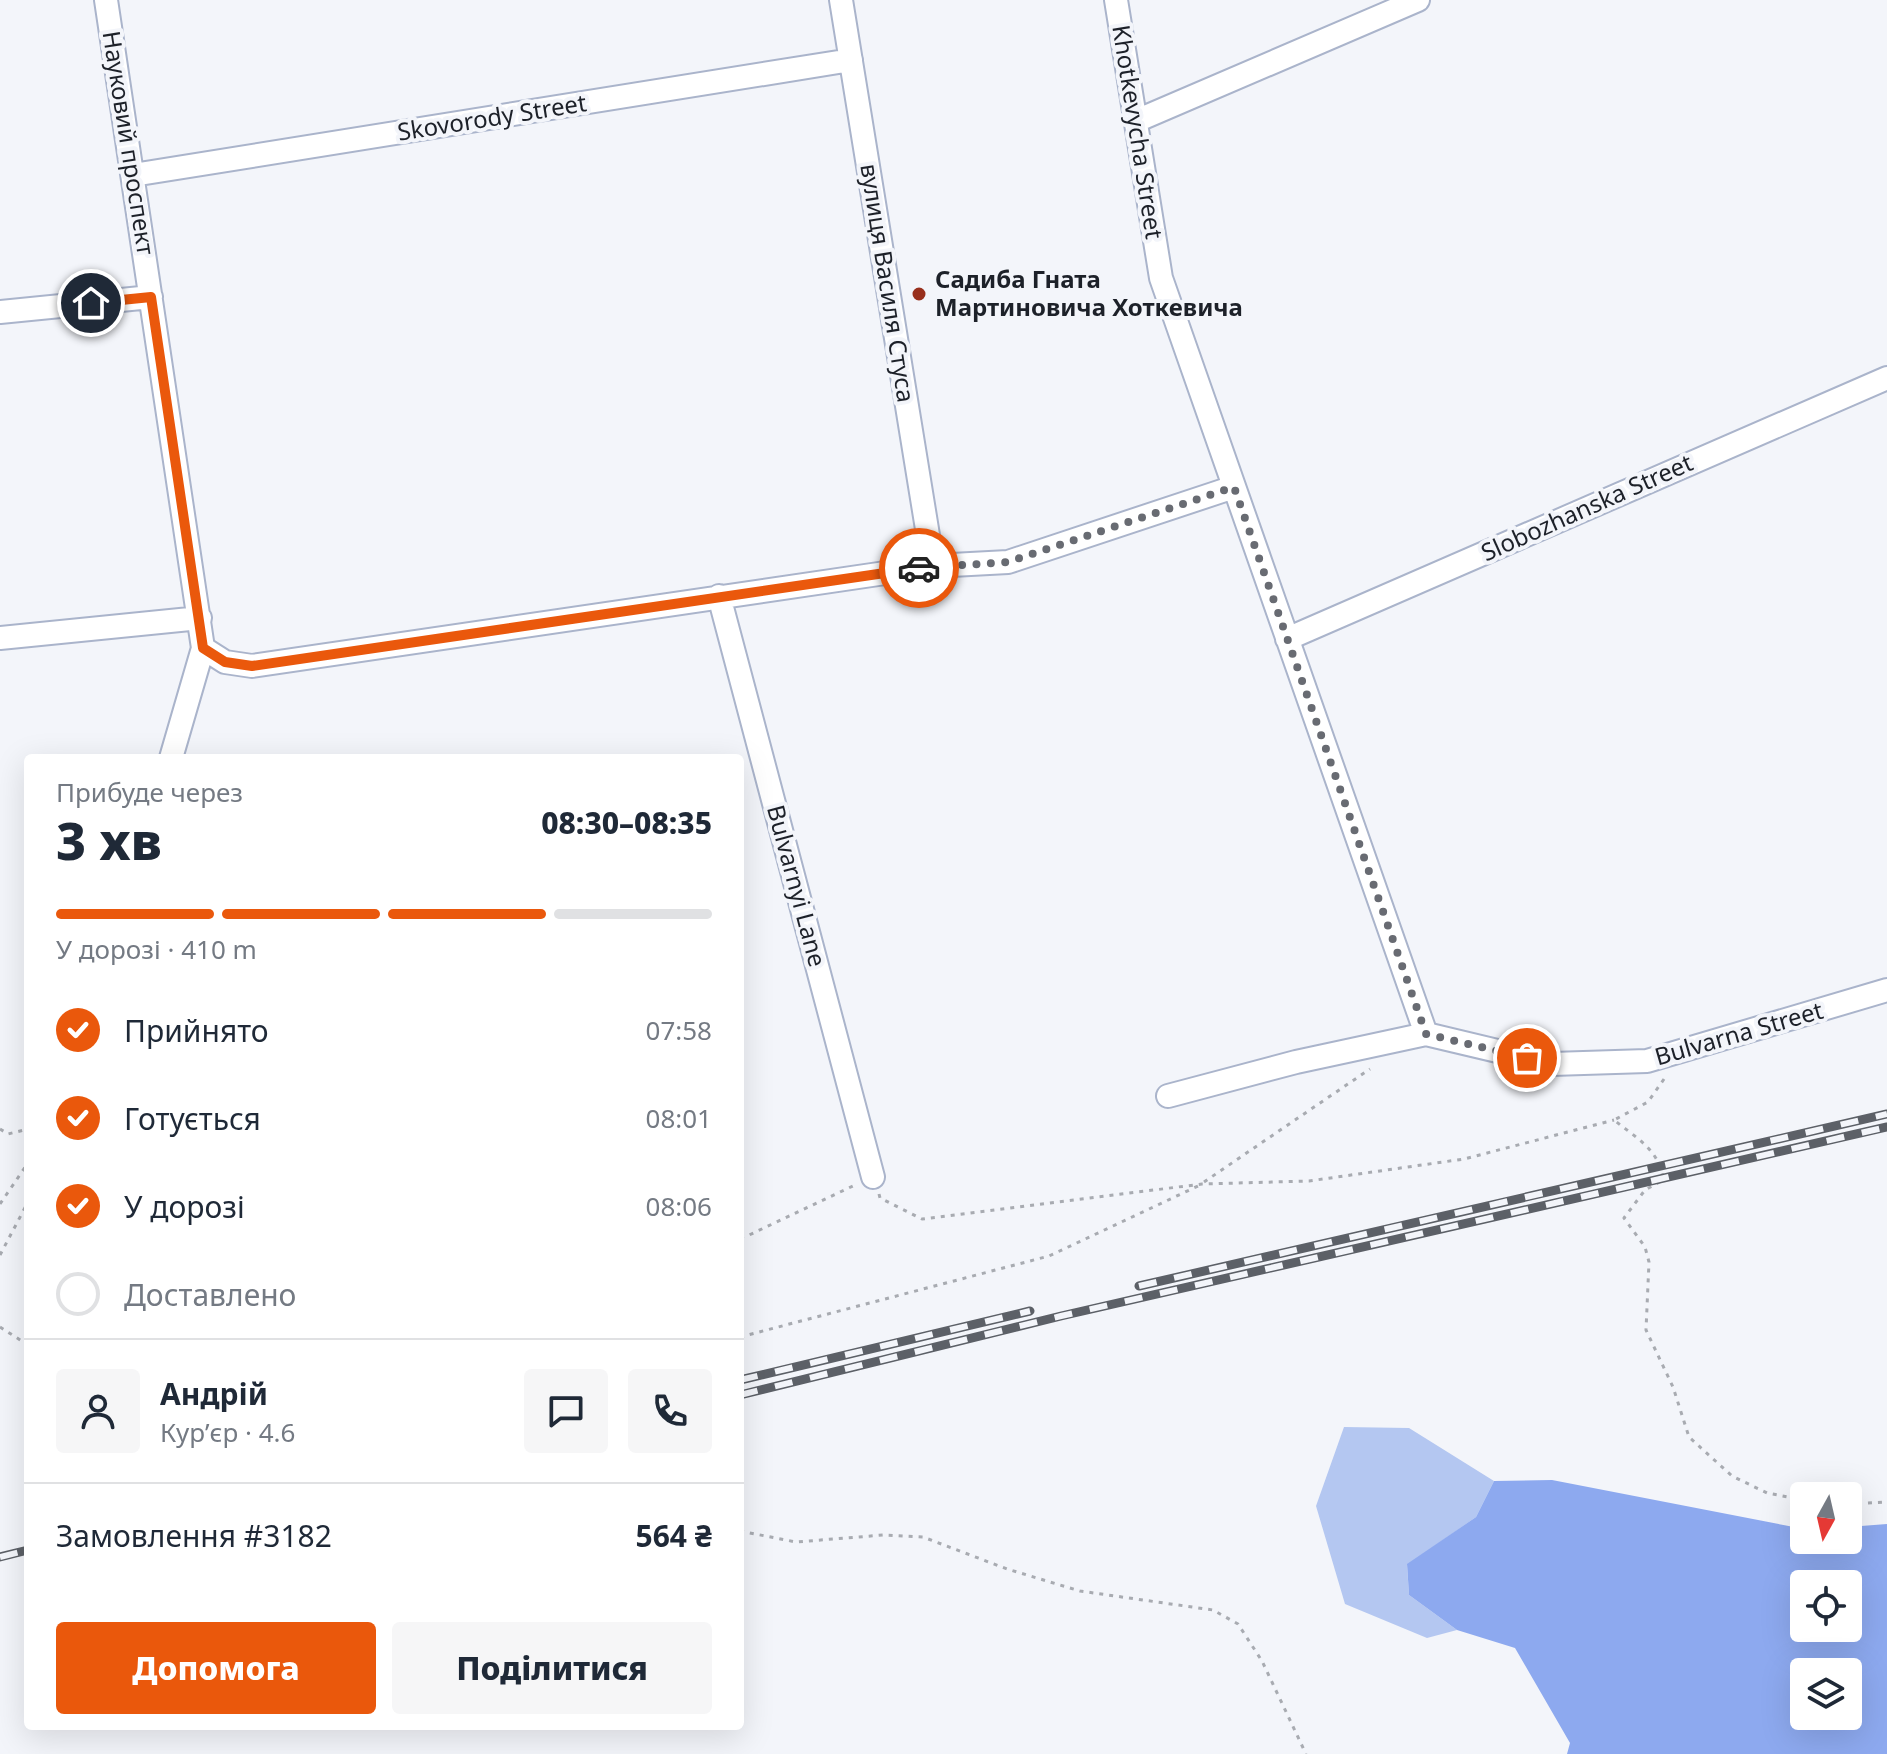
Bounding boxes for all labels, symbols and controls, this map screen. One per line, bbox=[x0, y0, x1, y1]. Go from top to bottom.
street label: Khotkevycha Street bbox=[1105, 22, 1172, 241]
street label: Науковий проспект bbox=[95, 28, 163, 257]
street label: Skovorody Street bbox=[395, 85, 589, 148]
street label: вулиця Василя Стуса bbox=[853, 161, 924, 404]
place label: Садиба Гната Мартиновича Хоткевича bbox=[935, 262, 1243, 323]
pin bbox=[57, 269, 125, 337]
icon: home bbox=[69, 281, 113, 325]
marker: Садиба Гната Мартиновича Хоткевича bbox=[910, 285, 928, 303]
street label: Slobozhanska Street bbox=[1475, 445, 1698, 568]
courier bbox=[879, 528, 959, 608]
icon: car bbox=[897, 546, 941, 590]
text: Прибуде через bbox=[56, 774, 243, 810]
street label: Bulvarnyi Lane bbox=[760, 801, 835, 970]
text: 08:30–08:35 bbox=[541, 802, 712, 843]
text: 3 хв bbox=[56, 804, 162, 875]
text: У дорозі · 410 m bbox=[56, 931, 257, 967]
street label: Bulvarna Street bbox=[1651, 993, 1827, 1072]
icon: check bbox=[56, 1008, 100, 1052]
text: Прийнято bbox=[124, 1010, 269, 1051]
text: 07:58 bbox=[646, 1012, 712, 1048]
pin bbox=[1493, 1024, 1561, 1092]
icon: bag bbox=[1505, 1036, 1549, 1080]
icon: check bbox=[56, 1096, 100, 1140]
text: Готується bbox=[124, 1098, 261, 1139]
text: 08:01 bbox=[646, 1100, 712, 1136]
icon: check bbox=[56, 1184, 100, 1228]
text: У дорозі bbox=[124, 1186, 245, 1227]
text: 08:06 bbox=[646, 1188, 712, 1224]
text: Доставлено bbox=[124, 1274, 296, 1315]
button: person bbox=[56, 1369, 140, 1453]
button: chat bbox=[524, 1369, 608, 1453]
button: phone bbox=[628, 1369, 712, 1453]
text: Андрій bbox=[160, 1373, 268, 1414]
text: Кур’єр · 4.6 bbox=[160, 1414, 295, 1450]
north arrow bbox=[1790, 1482, 1862, 1554]
map controls bbox=[1790, 1482, 1862, 1730]
text: Замовлення #3182 bbox=[56, 1515, 332, 1556]
text: 564 ₴ bbox=[636, 1515, 712, 1556]
button: locate bbox=[1790, 1570, 1862, 1642]
button: Допомога bbox=[56, 1622, 376, 1714]
button: Поділитися bbox=[392, 1622, 712, 1714]
button: layers bbox=[1790, 1658, 1862, 1730]

